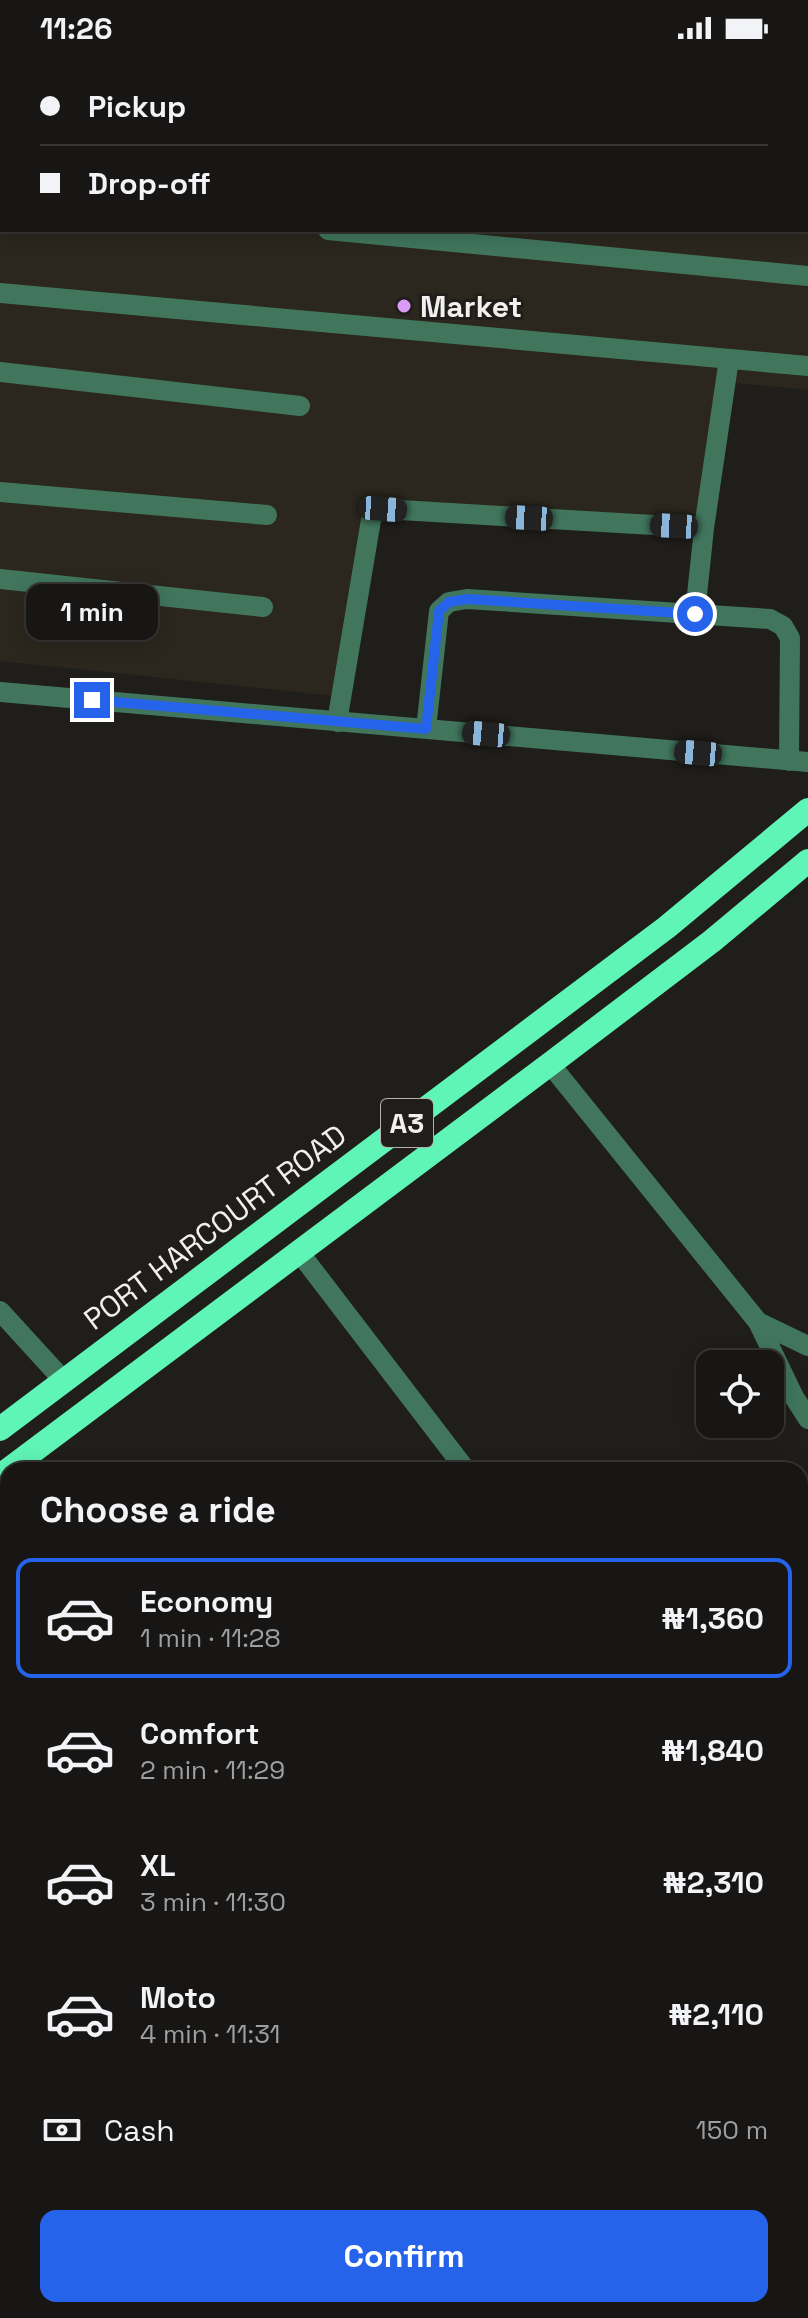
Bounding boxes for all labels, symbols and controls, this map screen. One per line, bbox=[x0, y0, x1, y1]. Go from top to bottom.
text: 11:26 bbox=[40, 9, 112, 48]
text: Pickup bbox=[88, 87, 186, 126]
text: Drop-off bbox=[88, 164, 211, 203]
place label: Market bbox=[420, 287, 522, 326]
marker: Market bbox=[395, 297, 413, 315]
car bbox=[358, 495, 408, 523]
car bbox=[504, 505, 554, 531]
car bbox=[649, 513, 699, 539]
callout: 1 min bbox=[26, 584, 158, 640]
text: 1 min bbox=[60, 595, 124, 629]
route start bbox=[677, 596, 713, 632]
route end bbox=[74, 682, 110, 718]
car bbox=[461, 720, 511, 748]
car bbox=[673, 739, 723, 767]
road number: A3 bbox=[381, 1099, 433, 1147]
street label: PORT HARCOURT ROAD bbox=[76, 1115, 354, 1339]
map controls bbox=[696, 1350, 784, 1438]
button: locate bbox=[696, 1350, 784, 1438]
text: Choose a ride bbox=[40, 1487, 276, 1533]
icon: car bbox=[44, 1582, 116, 1654]
text: Economy bbox=[140, 1582, 273, 1621]
text: ₦1,360 bbox=[661, 1599, 764, 1638]
text: 1 min · 11:28 bbox=[140, 1621, 281, 1655]
icon: car bbox=[44, 1714, 116, 1786]
text: Comfort bbox=[140, 1714, 259, 1753]
text: ₦1,840 bbox=[661, 1731, 764, 1770]
text: 2 min · 11:29 bbox=[140, 1753, 285, 1787]
icon: car bbox=[44, 1846, 116, 1918]
text: XL bbox=[140, 1846, 176, 1885]
text: ₦2,310 bbox=[662, 1863, 764, 1902]
text: 3 min · 11:30 bbox=[140, 1885, 286, 1919]
icon: car bbox=[44, 1978, 116, 2050]
text: Moto bbox=[140, 1978, 216, 2017]
text: ₦2,110 bbox=[668, 1995, 764, 2034]
text: 4 min · 11:31 bbox=[140, 2017, 280, 2051]
icon: cash bbox=[40, 2108, 84, 2152]
text: Cash bbox=[104, 2111, 175, 2150]
text: 150 m bbox=[696, 2113, 768, 2147]
button: Confirm bbox=[40, 2210, 768, 2302]

